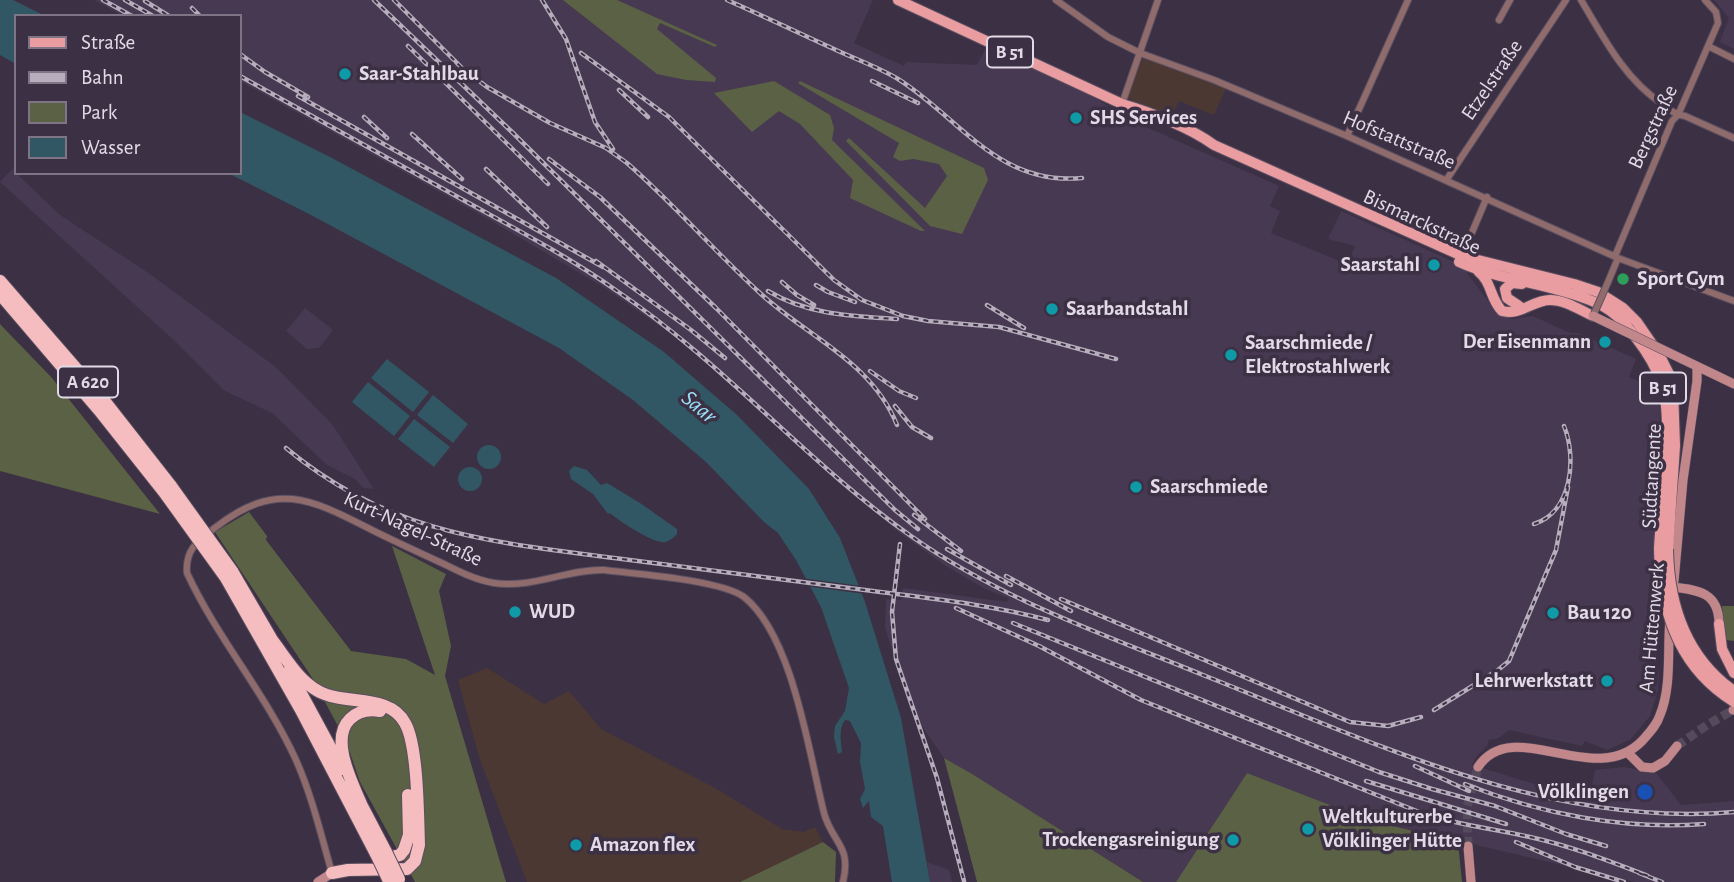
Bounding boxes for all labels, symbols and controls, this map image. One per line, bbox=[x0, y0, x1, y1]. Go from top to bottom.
legend bbox=[14, 14, 242, 175]
text: Straße bbox=[81, 32, 135, 53]
street label: Etzelstraße bbox=[1456, 35, 1528, 125]
road number: B 51 bbox=[987, 36, 1033, 68]
place label: Saar-Stahlbau bbox=[359, 61, 479, 87]
marker: Saar-Stahlbau bbox=[337, 66, 353, 82]
text: Bahn bbox=[81, 67, 124, 88]
street label: Bergstraße bbox=[1623, 81, 1683, 173]
text: Park bbox=[81, 102, 117, 123]
place label: SHS Services bbox=[1090, 105, 1197, 131]
street label: Hofstattstraße bbox=[1339, 105, 1459, 175]
marker: SHS Services bbox=[1068, 110, 1084, 126]
text: Wasser bbox=[81, 137, 140, 158]
street label: Bismarckstraße bbox=[1359, 184, 1485, 260]
place label: Saarstahl bbox=[1341, 252, 1420, 278]
marker: Saarstahl bbox=[1426, 257, 1442, 273]
place label: Sport Gym bbox=[1637, 266, 1725, 292]
marker: Sport Gym bbox=[1615, 271, 1631, 287]
place label: Saarbandstahl bbox=[1066, 296, 1188, 322]
marker: Saarbandstahl bbox=[1044, 301, 1060, 317]
place label: Der Eisenmann bbox=[1463, 329, 1591, 355]
place label: Saarschmiede / Elektrostahlwerk bbox=[1245, 330, 1390, 380]
marker: Der Eisenmann bbox=[1597, 334, 1613, 350]
marker: Saarschmiede / Elektrostahlwerk bbox=[1223, 347, 1239, 363]
road number: A 620 bbox=[58, 366, 118, 398]
road number: B 51 bbox=[1640, 372, 1686, 404]
water label: Saar bbox=[676, 384, 722, 430]
street label: Südtangente bbox=[1637, 423, 1667, 529]
place label: Saarschmiede bbox=[1150, 474, 1268, 500]
marker: Saarschmiede bbox=[1128, 479, 1144, 495]
street label: Kurt-Nagel-Straße bbox=[340, 486, 486, 572]
street label: Am Hüttenwerk bbox=[1634, 562, 1670, 694]
place label: WUD bbox=[529, 599, 575, 625]
place label: Bau 120 bbox=[1567, 600, 1632, 626]
marker: WUD bbox=[507, 604, 523, 620]
marker: Bau 120 bbox=[1545, 605, 1561, 621]
place label: Lehrwerkstatt bbox=[1474, 668, 1593, 694]
marker: Lehrwerkstatt bbox=[1599, 673, 1615, 689]
place label: Völklingen bbox=[1538, 779, 1629, 805]
marker: Völklingen bbox=[1635, 782, 1655, 802]
place label: Weltkulturerbe Völklinger Hütte bbox=[1322, 804, 1462, 854]
marker: Weltkulturerbe Völklinger Hütte bbox=[1300, 821, 1316, 837]
place label: Trockengasreinigung bbox=[1042, 827, 1219, 853]
place label: Amazon flex bbox=[590, 832, 695, 858]
marker: Trockengasreinigung bbox=[1225, 832, 1241, 848]
marker: Amazon flex bbox=[568, 837, 584, 853]

